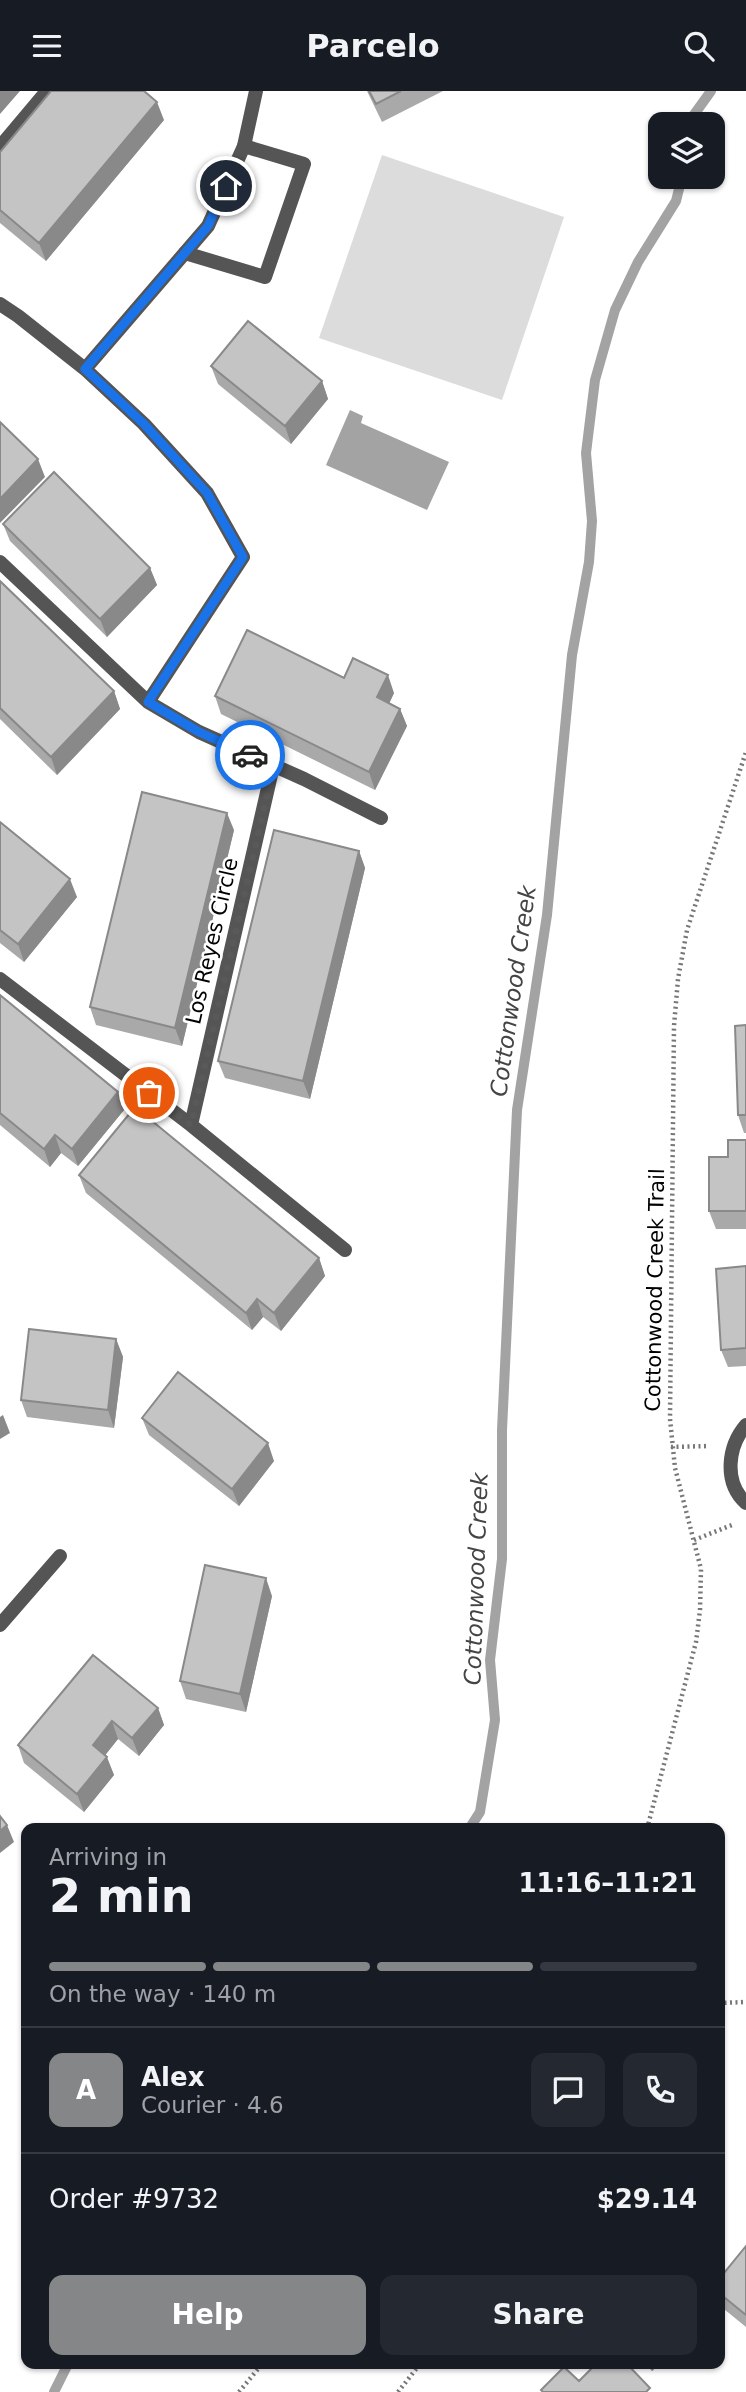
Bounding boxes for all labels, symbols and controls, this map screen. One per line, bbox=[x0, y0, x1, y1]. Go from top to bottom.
icon: menu bbox=[28, 27, 66, 65]
text: Parcelo bbox=[306, 27, 440, 65]
icon: search bbox=[680, 27, 718, 65]
map controls bbox=[648, 112, 725, 189]
button: layers bbox=[648, 112, 725, 189]
pin bbox=[196, 156, 256, 216]
icon: home bbox=[207, 167, 245, 205]
courier bbox=[215, 720, 285, 790]
icon: car bbox=[231, 736, 269, 774]
street label: Los Reyes Circle bbox=[181, 855, 243, 1027]
water label: Cottonwood Creek bbox=[485, 882, 541, 1098]
pin bbox=[119, 1063, 179, 1123]
icon: bag bbox=[130, 1074, 168, 1112]
street label: Cottonwood Creek Trail bbox=[641, 1168, 669, 1412]
water label: Cottonwood Creek bbox=[459, 1471, 493, 1686]
text: Arriving in bbox=[49, 1844, 167, 1870]
text: 11:16–11:21 bbox=[518, 1868, 697, 1898]
text: 2 min bbox=[49, 1869, 193, 1923]
text: On the way · 140 m bbox=[49, 1981, 276, 2007]
button: chat bbox=[531, 2053, 605, 2127]
button: phone bbox=[623, 2053, 697, 2127]
text: Alex bbox=[141, 2062, 204, 2092]
text: A bbox=[76, 2075, 96, 2105]
text: Courier · 4.6 bbox=[141, 2092, 284, 2118]
text: Order #9732 bbox=[49, 2184, 219, 2214]
text: $29.14 bbox=[597, 2184, 697, 2214]
button: Help bbox=[49, 2275, 366, 2355]
button: Share bbox=[380, 2275, 697, 2355]

